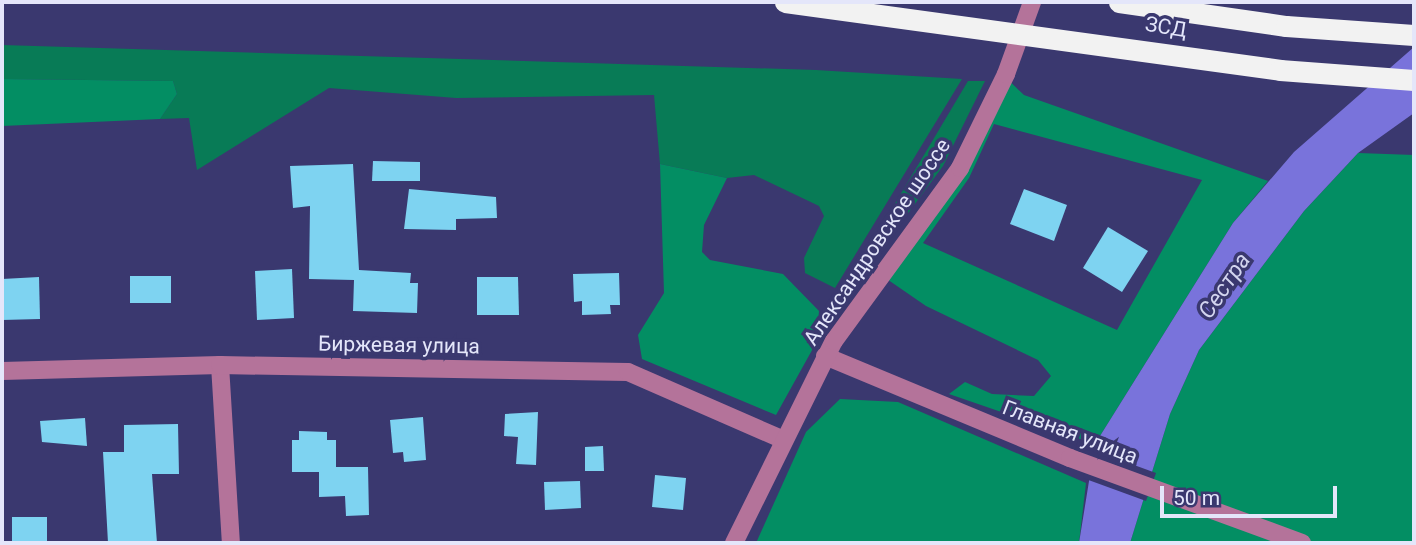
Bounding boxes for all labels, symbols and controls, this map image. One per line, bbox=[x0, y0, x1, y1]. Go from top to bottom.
street label: ЗСД bbox=[1143, 11, 1189, 43]
street label: Александровское шоссе bbox=[798, 134, 956, 350]
water label: Сестра bbox=[1193, 248, 1257, 324]
street label: Биржевая улица bbox=[318, 331, 480, 359]
street label: Главная улица bbox=[999, 395, 1141, 469]
scale bar bbox=[1164, 472, 1341, 516]
text: 50 m bbox=[1173, 486, 1220, 510]

